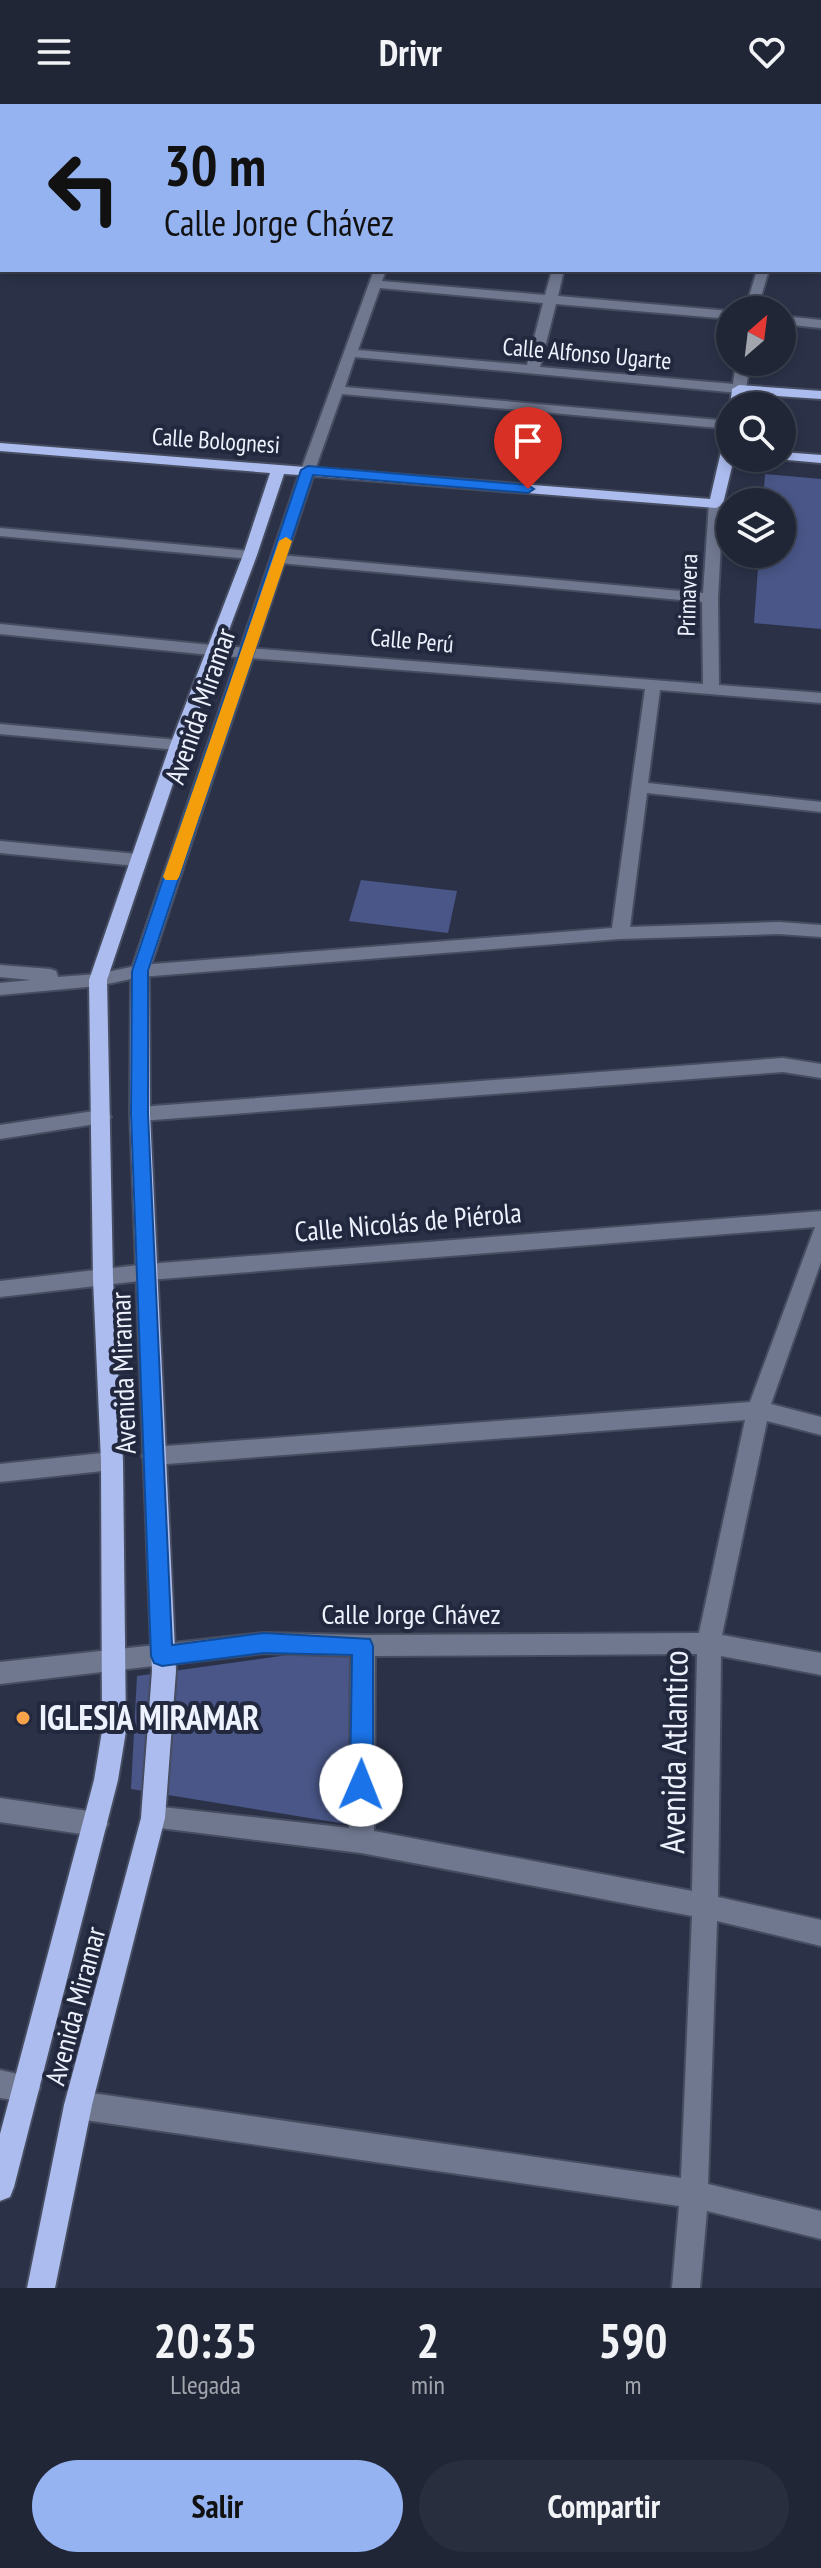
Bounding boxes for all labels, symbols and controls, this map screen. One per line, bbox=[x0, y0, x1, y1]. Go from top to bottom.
text: Drivr bbox=[379, 29, 442, 76]
icon: menu bbox=[32, 30, 76, 74]
icon: heart bbox=[745, 30, 789, 74]
text: 30 m bbox=[164, 129, 266, 201]
icon: left bbox=[32, 136, 136, 240]
text: Calle Jorge Chávez bbox=[164, 199, 394, 246]
north arrow bbox=[716, 296, 796, 376]
map controls bbox=[716, 296, 796, 568]
street label: Calle Alfonso Ugarte bbox=[501, 331, 673, 376]
button: search bbox=[716, 392, 796, 472]
pin bbox=[494, 407, 562, 489]
icon: arrive bbox=[506, 419, 550, 463]
street label: Calle Bolognesi bbox=[151, 421, 281, 460]
button: layers bbox=[716, 488, 796, 568]
street label: Primavera bbox=[671, 553, 704, 637]
street label: Calle Perú bbox=[369, 621, 455, 660]
street label: Avenida Miramar bbox=[156, 623, 244, 789]
street label: Calle Nicolás de Piérola bbox=[293, 1193, 523, 1250]
street label: Avenida Miramar bbox=[101, 1291, 144, 1455]
street label: Calle Jorge Chávez bbox=[322, 1595, 500, 1632]
street label: Avenida Atlantico bbox=[649, 1650, 697, 1854]
place label: IGLESIA MIRAMAR bbox=[39, 1695, 259, 1739]
marker: IGLESIA MIRAMAR bbox=[14, 1709, 32, 1727]
position arrow bbox=[319, 1743, 403, 1827]
street label: Avenida Miramar bbox=[36, 1922, 113, 2089]
text: 20:35 bbox=[154, 2309, 257, 2371]
text: 2 bbox=[417, 2309, 439, 2371]
text: 590 bbox=[599, 2309, 667, 2371]
text: Llegada bbox=[170, 2368, 241, 2401]
text: min bbox=[411, 2368, 445, 2401]
text: m bbox=[625, 2368, 641, 2401]
button: Salir bbox=[32, 2460, 403, 2552]
button: Compartir bbox=[419, 2460, 789, 2552]

